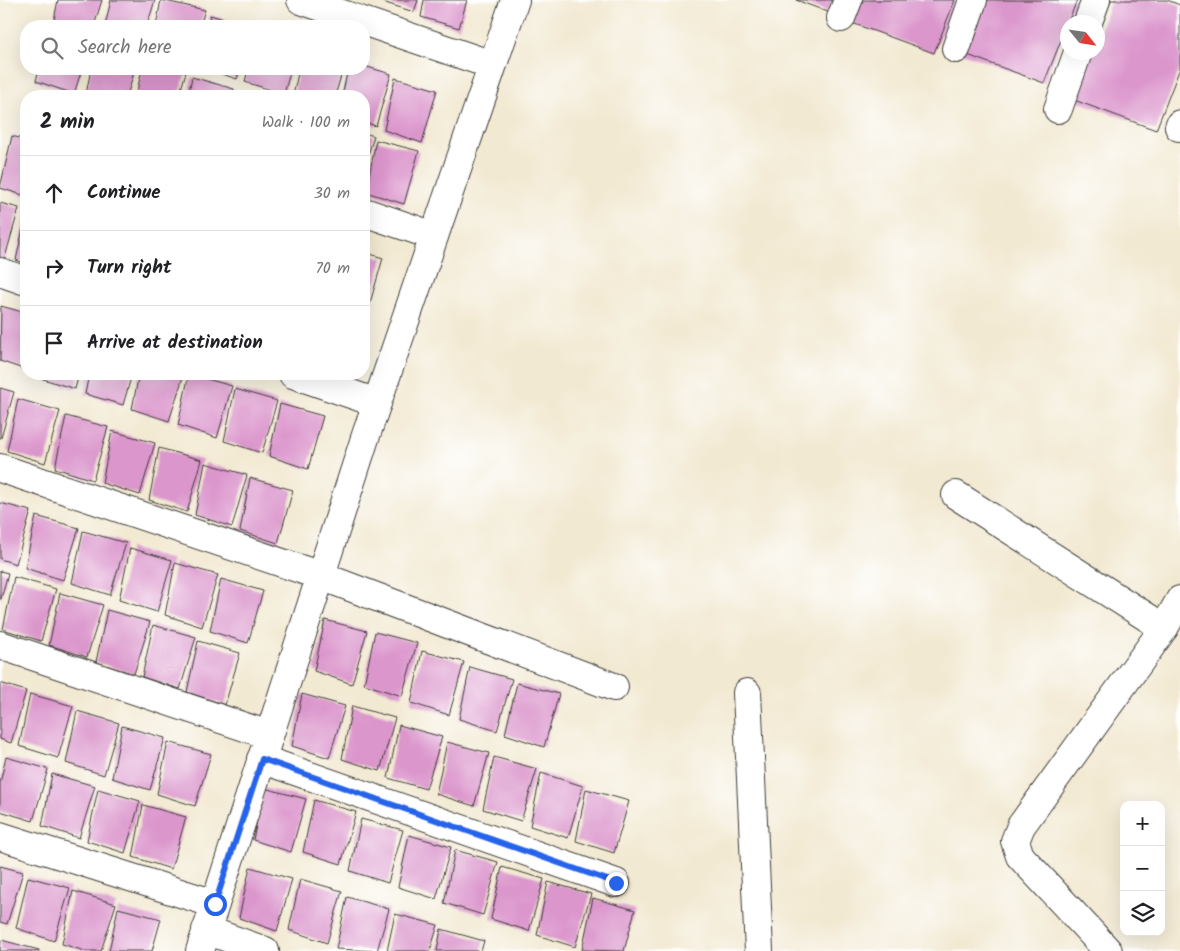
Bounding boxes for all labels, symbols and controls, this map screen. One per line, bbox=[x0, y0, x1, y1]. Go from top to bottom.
north arrow bbox=[1060, 15, 1105, 60]
search box bbox=[20, 20, 370, 75]
text: Search here bbox=[78, 33, 172, 63]
icon: search bbox=[38, 34, 66, 62]
text: 2 min bbox=[40, 106, 95, 139]
text: Walk · 100 m bbox=[262, 110, 350, 135]
text: Continue bbox=[87, 178, 160, 208]
icon: ahead bbox=[40, 179, 68, 207]
text: 30 m bbox=[314, 181, 350, 206]
text: Turn right bbox=[87, 253, 172, 283]
icon: right bbox=[40, 254, 68, 282]
text: 70 m bbox=[315, 256, 350, 281]
text: Arrive at destination bbox=[87, 328, 263, 358]
icon: arrive bbox=[40, 329, 68, 357]
map controls bbox=[1120, 801, 1165, 936]
button: + bbox=[1120, 801, 1165, 846]
button: − bbox=[1120, 846, 1165, 891]
route end bbox=[605, 872, 628, 895]
button: layers bbox=[1120, 891, 1165, 936]
route start bbox=[204, 893, 227, 916]

